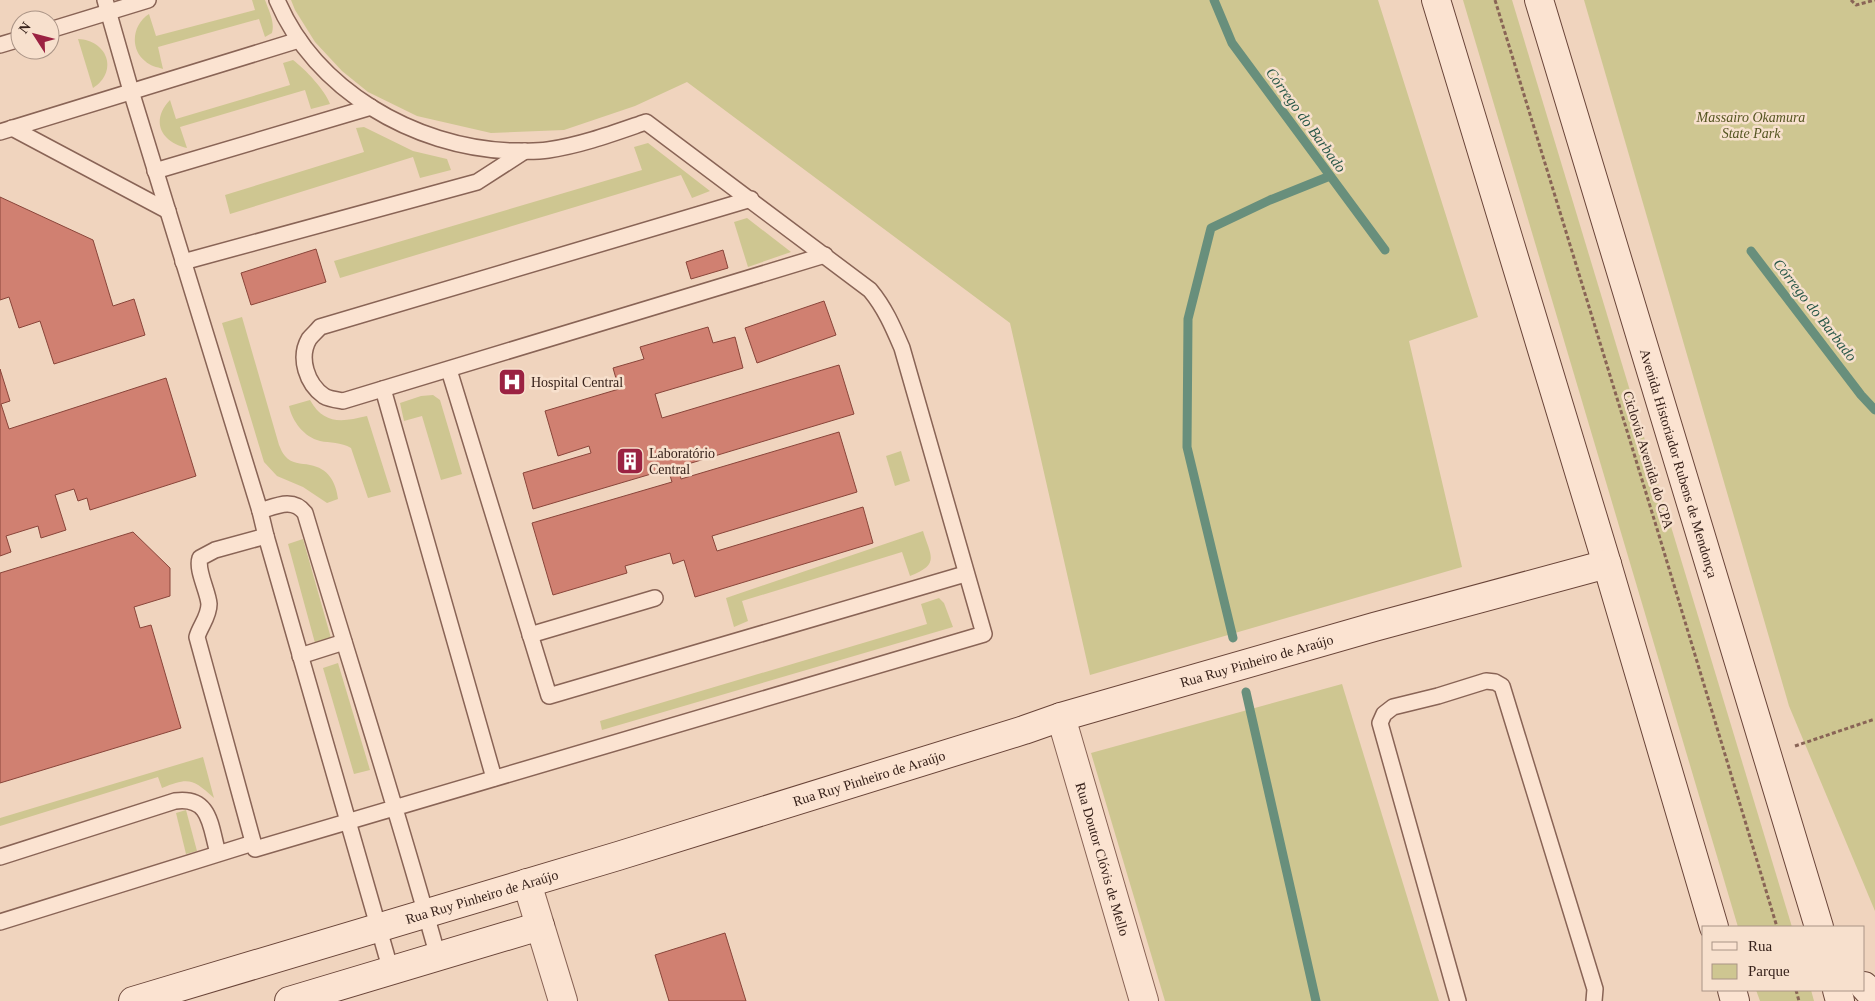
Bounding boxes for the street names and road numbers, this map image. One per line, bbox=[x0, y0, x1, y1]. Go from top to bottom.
street label: Avenida Historiador Rubens de Mendonça bbox=[1637, 347, 1721, 580]
street label: Ciclovia Avenida do CPA bbox=[1620, 389, 1676, 532]
street label: Rua Ruy Pinheiro de Araújo bbox=[1178, 632, 1335, 690]
street label: Rua Ruy Pinheiro de Araújo bbox=[791, 747, 947, 809]
street label: Rua Doutor Clóvis de Mello bbox=[1073, 780, 1132, 938]
street label: Rua Ruy Pinheiro de Araújo bbox=[404, 867, 560, 927]

